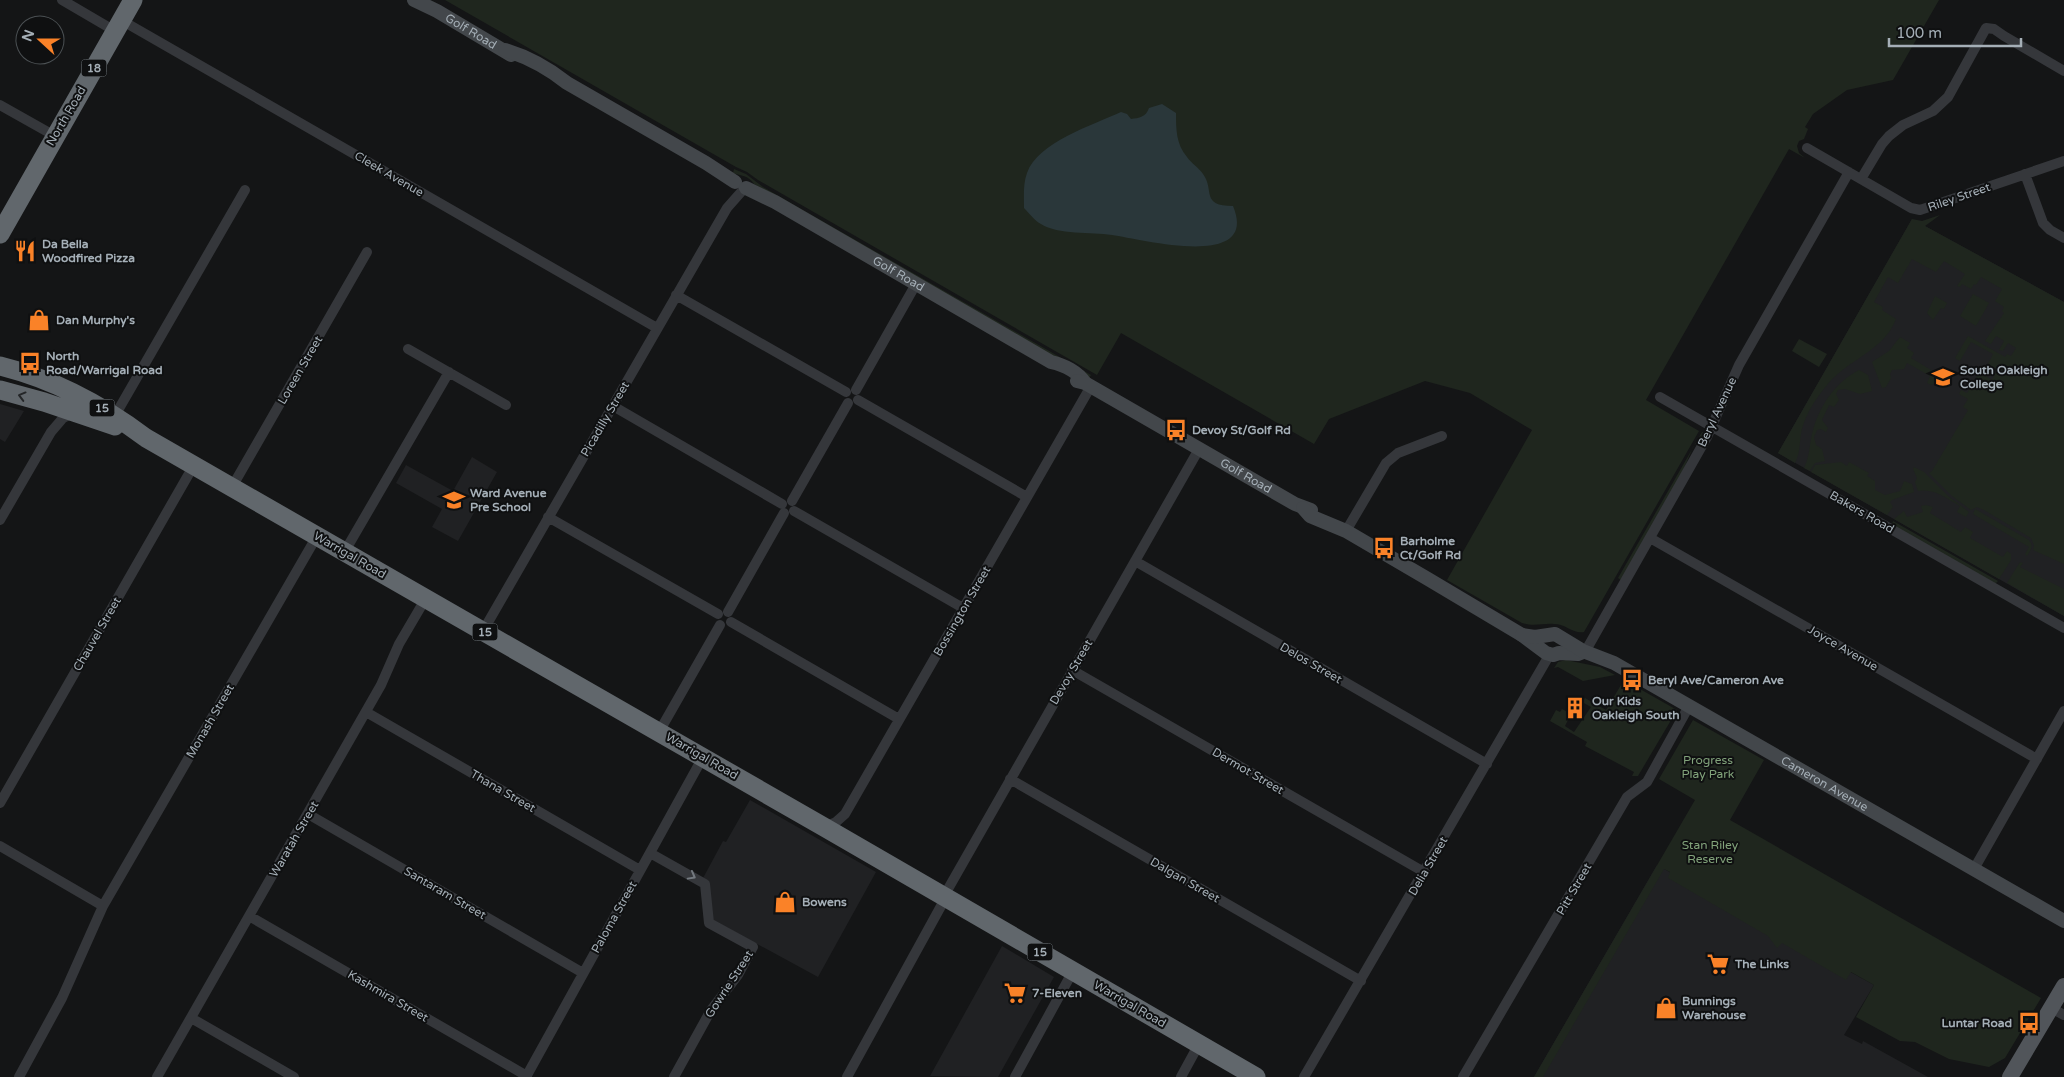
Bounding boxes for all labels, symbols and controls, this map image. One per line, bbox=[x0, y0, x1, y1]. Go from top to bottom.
street label: Golf Road bbox=[443, 11, 499, 52]
north arrow bbox=[15, 15, 65, 65]
scale bar bbox=[1889, 15, 2022, 47]
text: 100 m bbox=[1896, 24, 1942, 42]
text: N bbox=[18, 27, 38, 44]
road number: 18 bbox=[82, 59, 106, 76]
street label: North Road bbox=[43, 84, 89, 148]
street label: Cleek Avenue bbox=[352, 149, 426, 200]
street label: Riley Street bbox=[1926, 180, 1992, 214]
place label: Da Bella Woodfired Pizza bbox=[42, 237, 135, 265]
restaurant icon: Da Bella Woodfired Pizza bbox=[12, 238, 38, 264]
street label: Golf Road bbox=[870, 253, 927, 294]
shop icon: Dan Murphy's bbox=[26, 307, 52, 333]
place label: Dan Murphy's bbox=[56, 313, 135, 328]
street label: Loreen Street bbox=[275, 333, 326, 407]
place label: North Road/Warrigal Road bbox=[46, 349, 163, 378]
bus stop icon: North Road/Warrigal Road bbox=[17, 350, 43, 376]
place label: South Oakleigh College bbox=[1960, 363, 2048, 392]
school or university icon: South Oakleigh College bbox=[1930, 364, 1956, 390]
street label: Beryl Avenue bbox=[1695, 375, 1739, 449]
street label: Picadilly Street bbox=[578, 379, 632, 459]
one-way arrow bbox=[18, 391, 27, 401]
road number: 15 bbox=[90, 399, 114, 416]
bus stop icon: Devoy St/Golf Rd bbox=[1163, 417, 1189, 443]
place label: Devoy St/Golf Rd bbox=[1192, 423, 1291, 438]
street label: Golf Road bbox=[1218, 455, 1274, 496]
place label: Ward Avenue Pre School bbox=[470, 486, 547, 514]
school or university icon: Ward Avenue Pre School bbox=[441, 487, 467, 513]
street label: Bakers Road bbox=[1827, 488, 1897, 536]
street label: Warrigal Road bbox=[311, 529, 389, 581]
place label: Barholme Ct/Golf Rd bbox=[1400, 534, 1461, 562]
bus stop icon: Barholme Ct/Golf Rd bbox=[1371, 535, 1397, 561]
street label: Bossington Street bbox=[931, 563, 994, 658]
street label: Chauvel Street bbox=[70, 594, 124, 673]
street label: Joyce Avenue bbox=[1806, 622, 1881, 674]
road number: 15 bbox=[472, 624, 498, 640]
street label: Devoy Street bbox=[1047, 637, 1095, 707]
street label: Delos Street bbox=[1278, 640, 1345, 687]
bus stop icon: Beryl Ave/Cameron Ave bbox=[1619, 667, 1645, 693]
place label: Beryl Ave/Cameron Ave bbox=[1648, 673, 1784, 688]
street label: Monash Street bbox=[183, 681, 237, 761]
place label: Our Kids Oakleigh South bbox=[1592, 694, 1680, 723]
building icon: Our Kids Oakleigh South bbox=[1562, 695, 1588, 721]
street label: Warrigal Road bbox=[663, 730, 741, 782]
street label: Dermot Street bbox=[1210, 745, 1287, 797]
park label: Progress Play Park bbox=[1682, 753, 1735, 781]
street label: Cameron Avenue bbox=[1778, 753, 1871, 814]
street label: Thana Street bbox=[468, 767, 538, 815]
street label: Waratah Street bbox=[267, 798, 322, 880]
street label: Delia Street bbox=[1406, 834, 1451, 898]
park label: Stan Riley Reserve bbox=[1682, 838, 1739, 866]
street label: Dalgan Street bbox=[1148, 855, 1222, 906]
street label: Pitt Street bbox=[1554, 860, 1595, 917]
street label: Santaram Street bbox=[401, 864, 489, 922]
one-way arrow bbox=[687, 870, 696, 880]
street label: Paloma Street bbox=[588, 878, 640, 955]
shop icon: Bowens bbox=[772, 889, 798, 915]
place label: Bowens bbox=[802, 895, 847, 909]
road number: 15 bbox=[1028, 944, 1052, 960]
street label: Gowrie Street bbox=[702, 947, 756, 1020]
supermarket icon: The Links bbox=[1705, 951, 1731, 977]
place label: The Links bbox=[1734, 957, 1789, 971]
street label: Kashmira Street bbox=[345, 967, 431, 1025]
street label: Warrigal Road bbox=[1091, 978, 1169, 1030]
supermarket icon: 7-Eleven bbox=[1002, 980, 1028, 1006]
place label: 7-Eleven bbox=[1032, 986, 1082, 1000]
place label: Bunnings Warehouse bbox=[1682, 994, 1746, 1022]
shop icon: Bunnings Warehouse bbox=[1653, 995, 1679, 1021]
bus stop icon: Luntar Road bbox=[2016, 1010, 2042, 1036]
place label: Luntar Road bbox=[1941, 1016, 2012, 1030]

